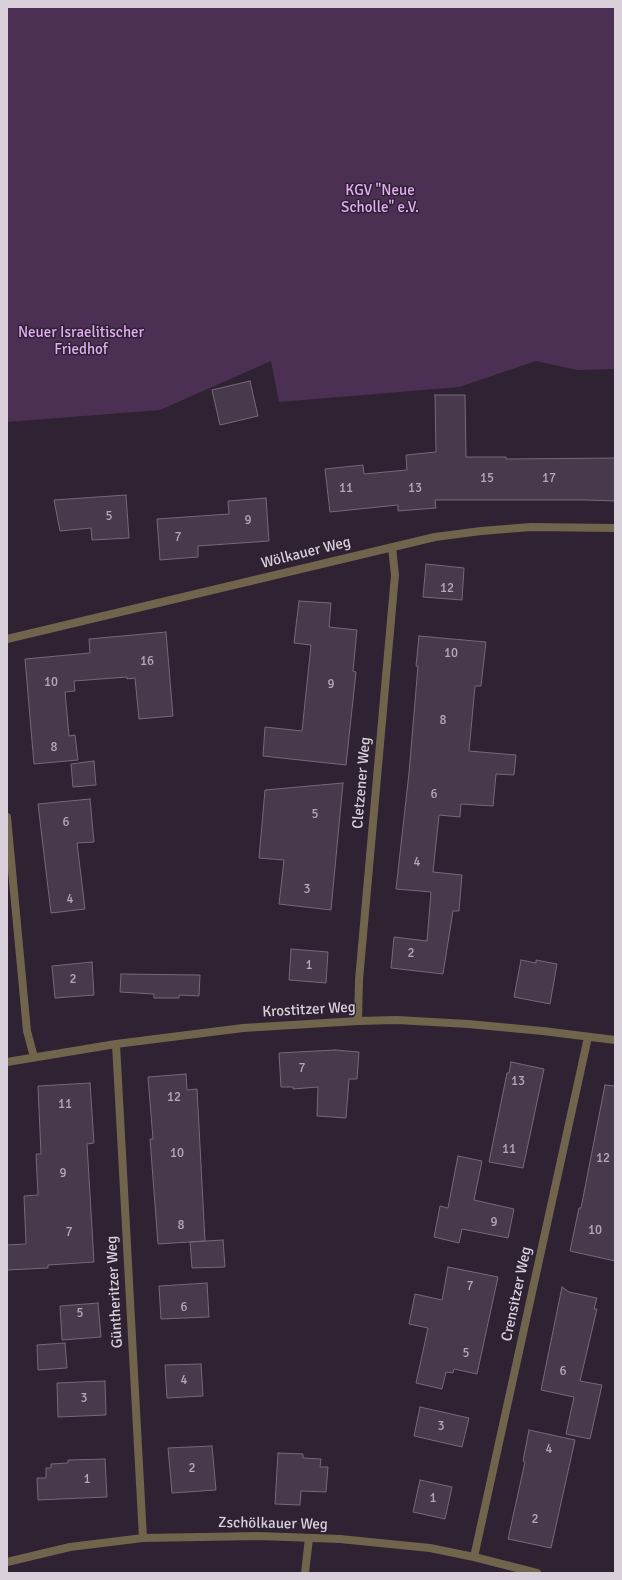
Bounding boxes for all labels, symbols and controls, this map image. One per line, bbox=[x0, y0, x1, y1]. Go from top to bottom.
park label: KGV "Neue Scholle" e.V. bbox=[341, 182, 419, 217]
park label: Neuer Israelitischer Friedhof bbox=[18, 324, 144, 359]
house number: 15 bbox=[480, 471, 494, 487]
house number: 17 bbox=[542, 471, 556, 487]
house number: 11 bbox=[339, 481, 353, 497]
house number: 13 bbox=[408, 481, 422, 497]
house number: 5 bbox=[105, 509, 113, 525]
house number: 9 bbox=[244, 513, 252, 529]
house number: 7 bbox=[174, 530, 182, 546]
street label: Wölkauer Weg bbox=[259, 533, 353, 573]
house number: 12 bbox=[440, 581, 454, 597]
house number: 10 bbox=[444, 646, 458, 662]
house number: 16 bbox=[140, 654, 154, 670]
house number: 10 bbox=[44, 675, 58, 691]
house number: 9 bbox=[327, 677, 335, 693]
house number: 8 bbox=[439, 713, 447, 729]
street label: Cletzener Weg bbox=[349, 736, 375, 830]
house number: 8 bbox=[50, 740, 58, 756]
house number: 6 bbox=[430, 787, 438, 803]
house number: 5 bbox=[311, 807, 319, 823]
house number: 6 bbox=[62, 815, 70, 831]
house number: 4 bbox=[413, 855, 421, 871]
house number: 3 bbox=[303, 882, 311, 898]
house number: 4 bbox=[66, 892, 74, 908]
house number: 2 bbox=[407, 946, 415, 962]
house number: 1 bbox=[305, 958, 313, 974]
house number: 2 bbox=[69, 972, 77, 988]
street label: Krostitzer Weg bbox=[262, 999, 356, 1021]
house number: 7 bbox=[298, 1061, 306, 1077]
house number: 13 bbox=[511, 1074, 525, 1090]
house number: 12 bbox=[167, 1090, 181, 1106]
house number: 11 bbox=[58, 1097, 72, 1113]
house number: 11 bbox=[502, 1142, 516, 1158]
house number: 10 bbox=[170, 1146, 184, 1162]
house number: 12 bbox=[596, 1151, 610, 1167]
house number: 9 bbox=[59, 1166, 67, 1182]
house number: 9 bbox=[490, 1215, 498, 1231]
house number: 8 bbox=[177, 1218, 185, 1234]
house number: 10 bbox=[588, 1223, 602, 1239]
house number: 7 bbox=[65, 1225, 73, 1241]
street label: Güntheritzer Weg bbox=[103, 1235, 127, 1349]
street label: Crensitzer Weg bbox=[498, 1245, 536, 1343]
house number: 7 bbox=[466, 1279, 474, 1295]
house number: 6 bbox=[180, 1300, 188, 1316]
house number: 5 bbox=[76, 1306, 84, 1322]
house number: 5 bbox=[462, 1346, 470, 1362]
house number: 6 bbox=[559, 1364, 567, 1380]
house number: 4 bbox=[180, 1373, 188, 1389]
house number: 3 bbox=[80, 1391, 88, 1407]
house number: 3 bbox=[437, 1419, 445, 1435]
house number: 4 bbox=[545, 1442, 553, 1458]
house number: 2 bbox=[188, 1461, 196, 1477]
house number: 1 bbox=[83, 1472, 91, 1488]
house number: 1 bbox=[429, 1491, 437, 1507]
house number: 2 bbox=[531, 1512, 539, 1528]
street label: Zschölkauer Weg bbox=[218, 1514, 328, 1534]

